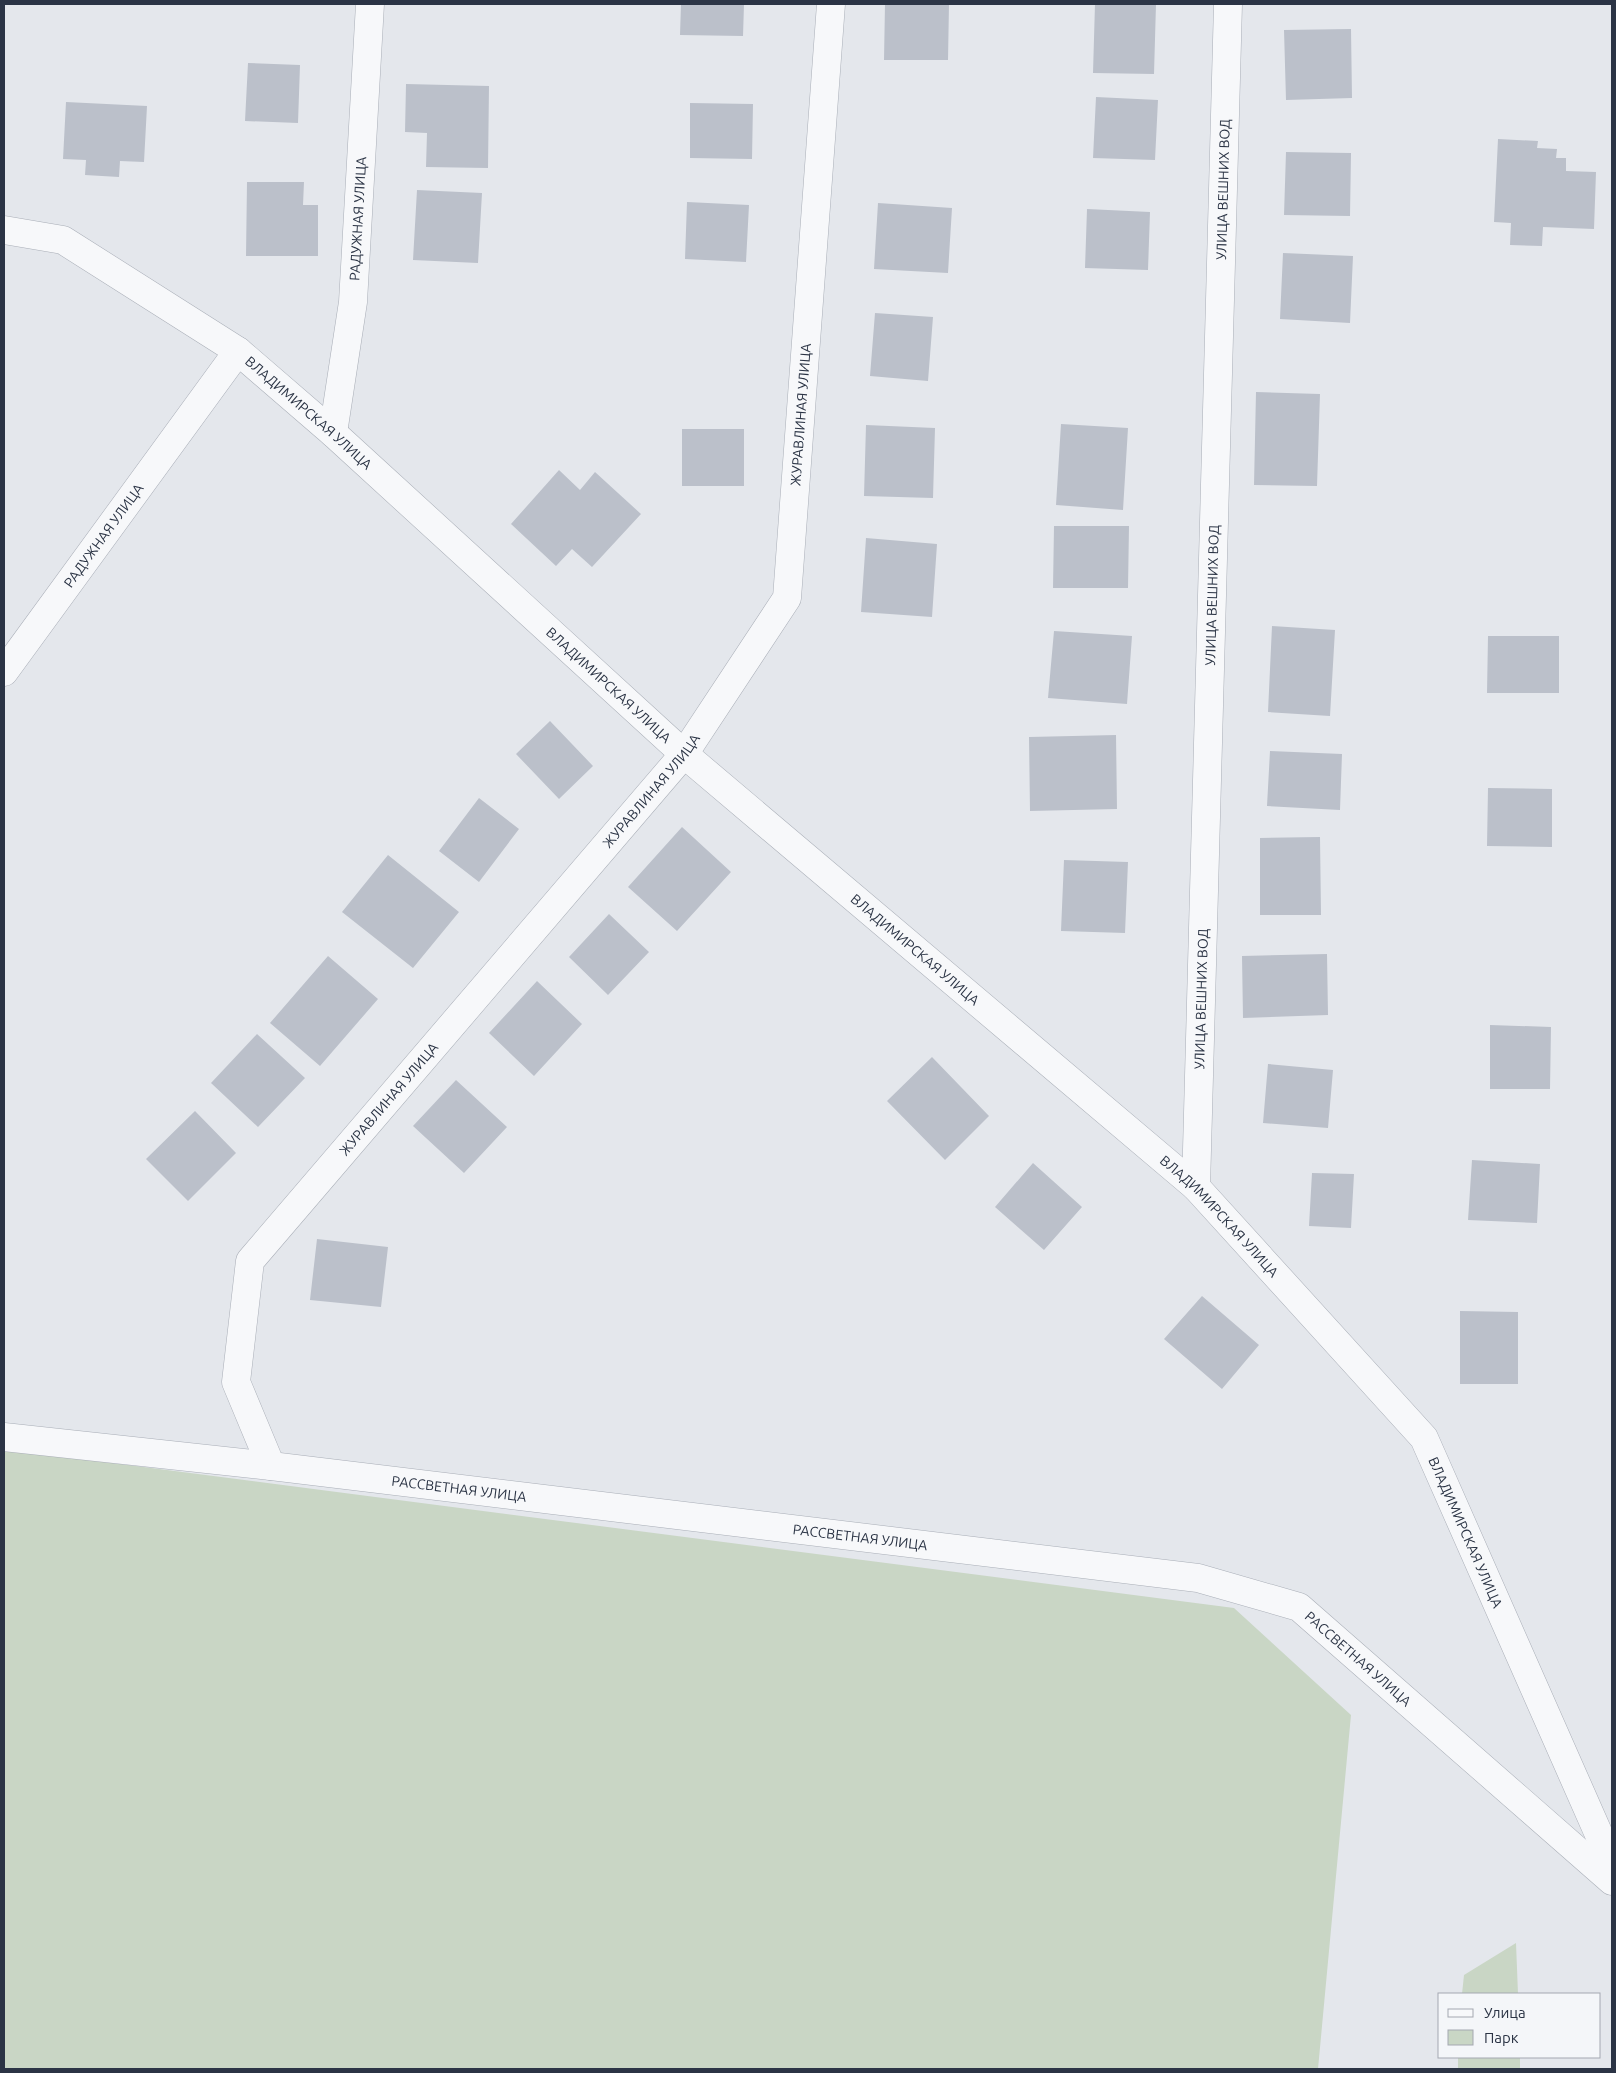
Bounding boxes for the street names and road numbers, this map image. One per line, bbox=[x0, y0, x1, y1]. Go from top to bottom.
street label: УЛИЦА ВЕШНИХ ВОД bbox=[1213, 119, 1233, 260]
street label: РАДУЖНАЯ УЛИЦА bbox=[346, 156, 369, 281]
street label: ЖУРАВЛИНАЯ УЛИЦА bbox=[787, 343, 814, 487]
street label: ВЛАДИМИРСКАЯ УЛИЦА bbox=[242, 353, 375, 473]
street label: РАДУЖНАЯ УЛИЦА bbox=[60, 480, 147, 590]
street label: УЛИЦА ВЕШНИХ ВОД bbox=[1202, 524, 1222, 666]
street label: ВЛАДИМИРСКАЯ УЛИЦА bbox=[543, 624, 674, 746]
street label: ЖУРАВЛИНАЯ УЛИЦА bbox=[599, 731, 703, 851]
street label: ВЛАДИМИРСКАЯ УЛИЦА bbox=[848, 891, 983, 1008]
street label: УЛИЦА ВЕШНИХ ВОД bbox=[1191, 928, 1211, 1070]
street label: ЖУРАВЛИНАЯ УЛИЦА bbox=[336, 1039, 441, 1159]
street label: ВЛАДИМИРСКАЯ УЛИЦА bbox=[1157, 1152, 1282, 1280]
street label: ВЛАДИМИРСКАЯ УЛИЦА bbox=[1425, 1454, 1506, 1610]
street label: РАССВЕТНАЯ УЛИЦА bbox=[391, 1473, 527, 1505]
street label: РАССВЕТНАЯ УЛИЦА bbox=[792, 1521, 928, 1553]
street label: РАССВЕТНАЯ УЛИЦА bbox=[1302, 1608, 1414, 1709]

